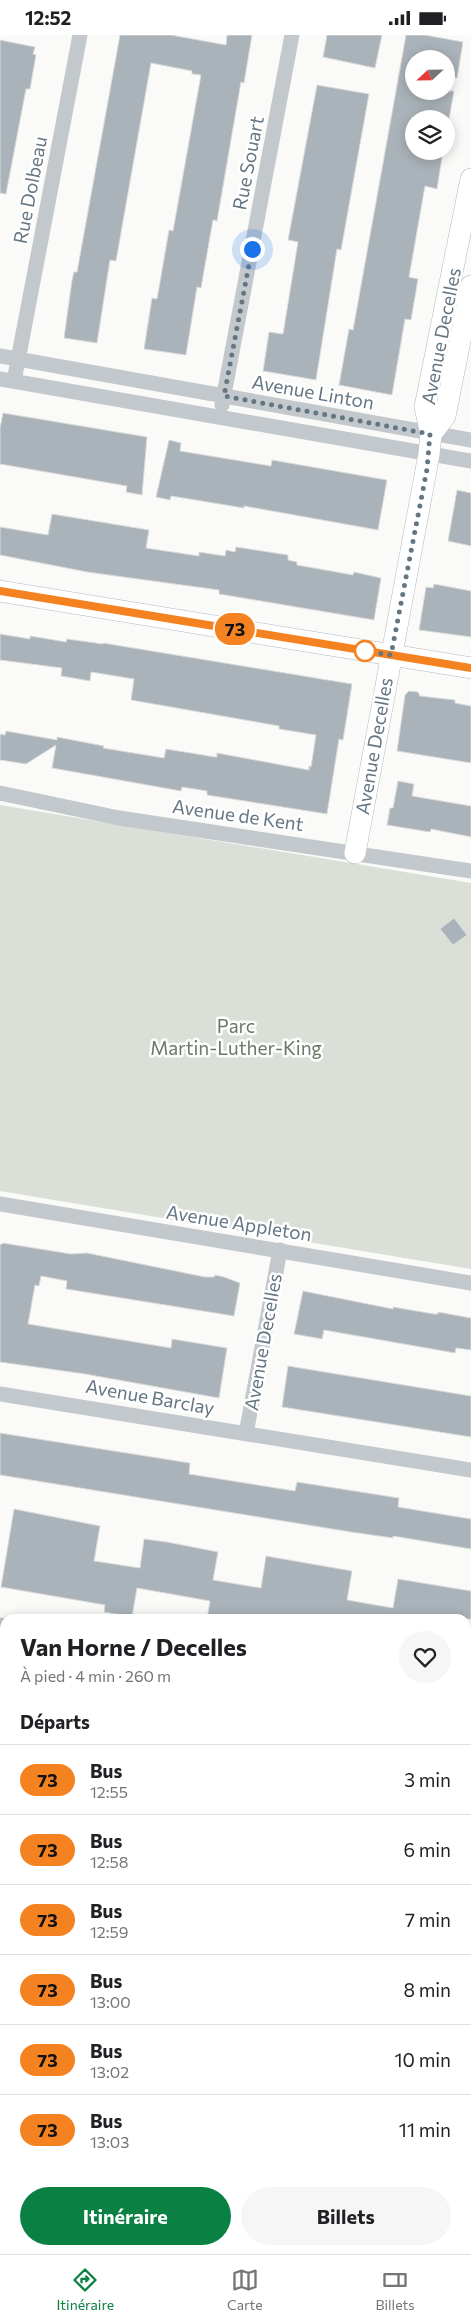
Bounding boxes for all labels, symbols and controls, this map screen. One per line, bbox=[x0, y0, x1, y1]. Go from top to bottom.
text: 12:52 bbox=[25, 6, 71, 29]
north arrow bbox=[405, 50, 455, 100]
map controls bbox=[405, 50, 455, 160]
button: layers bbox=[405, 110, 455, 160]
street label: Rue Souart bbox=[227, 114, 268, 212]
street label: Rue Dolbeau bbox=[8, 134, 51, 246]
your location bbox=[240, 237, 265, 262]
street label: Avenue Decelles bbox=[416, 266, 465, 406]
street label: Avenue Linton bbox=[250, 369, 376, 414]
line badge: 73 bbox=[212, 613, 258, 645]
text: 73 bbox=[225, 618, 245, 640]
unlabelled marker bbox=[354, 640, 376, 662]
street label: Avenue Decelles bbox=[350, 676, 397, 816]
street label: Avenue de Kent bbox=[171, 794, 305, 835]
park label: Parc Martin-Luther-King bbox=[150, 1014, 322, 1059]
street label: Avenue Appleton bbox=[165, 1200, 314, 1245]
street label: Avenue Decelles bbox=[239, 1272, 286, 1412]
street label: Avenue Barclay bbox=[84, 1374, 216, 1419]
button: heart bbox=[399, 1631, 451, 1683]
text: Van Horne / Decelles bbox=[20, 1632, 247, 1661]
text: À pied · 4 min · 260 m bbox=[20, 1666, 171, 1685]
text: Départs bbox=[20, 1710, 90, 1733]
text: Bus bbox=[90, 1759, 122, 1782]
text: 3 min bbox=[404, 1768, 451, 1791]
text: 73 bbox=[37, 1769, 58, 1791]
text: 12:55 bbox=[90, 1782, 128, 1801]
text: Bus bbox=[90, 1829, 122, 1852]
text: 6 min bbox=[403, 1838, 451, 1861]
text: 73 bbox=[37, 1839, 58, 1861]
text: 12:58 bbox=[90, 1852, 128, 1871]
text: Bus bbox=[90, 1899, 122, 1922]
text: 7 min bbox=[405, 1908, 451, 1931]
text: 73 bbox=[37, 1909, 58, 1931]
text: 12:59 bbox=[90, 1922, 128, 1941]
text: Bus bbox=[90, 1969, 122, 1992]
text: 8 min bbox=[403, 1978, 451, 2001]
text: 73 bbox=[37, 1979, 58, 2001]
text: 13:00 bbox=[90, 1992, 131, 2011]
text: Bus bbox=[90, 2039, 122, 2062]
text: 10 min bbox=[394, 2048, 451, 2071]
text: 73 bbox=[37, 2049, 58, 2071]
text: 13:02 bbox=[90, 2062, 129, 2081]
text: Bus bbox=[90, 2109, 122, 2132]
text: 11 min bbox=[399, 2118, 451, 2141]
text: 73 bbox=[37, 2119, 58, 2141]
text: 13:03 bbox=[90, 2132, 129, 2151]
button: Itinéraire bbox=[20, 2187, 231, 2245]
button: Billets bbox=[241, 2187, 451, 2245]
tab: Itinéraire bbox=[56, 2266, 114, 2313]
tab: Carte bbox=[227, 2266, 263, 2313]
tab: Billets bbox=[375, 2266, 415, 2313]

